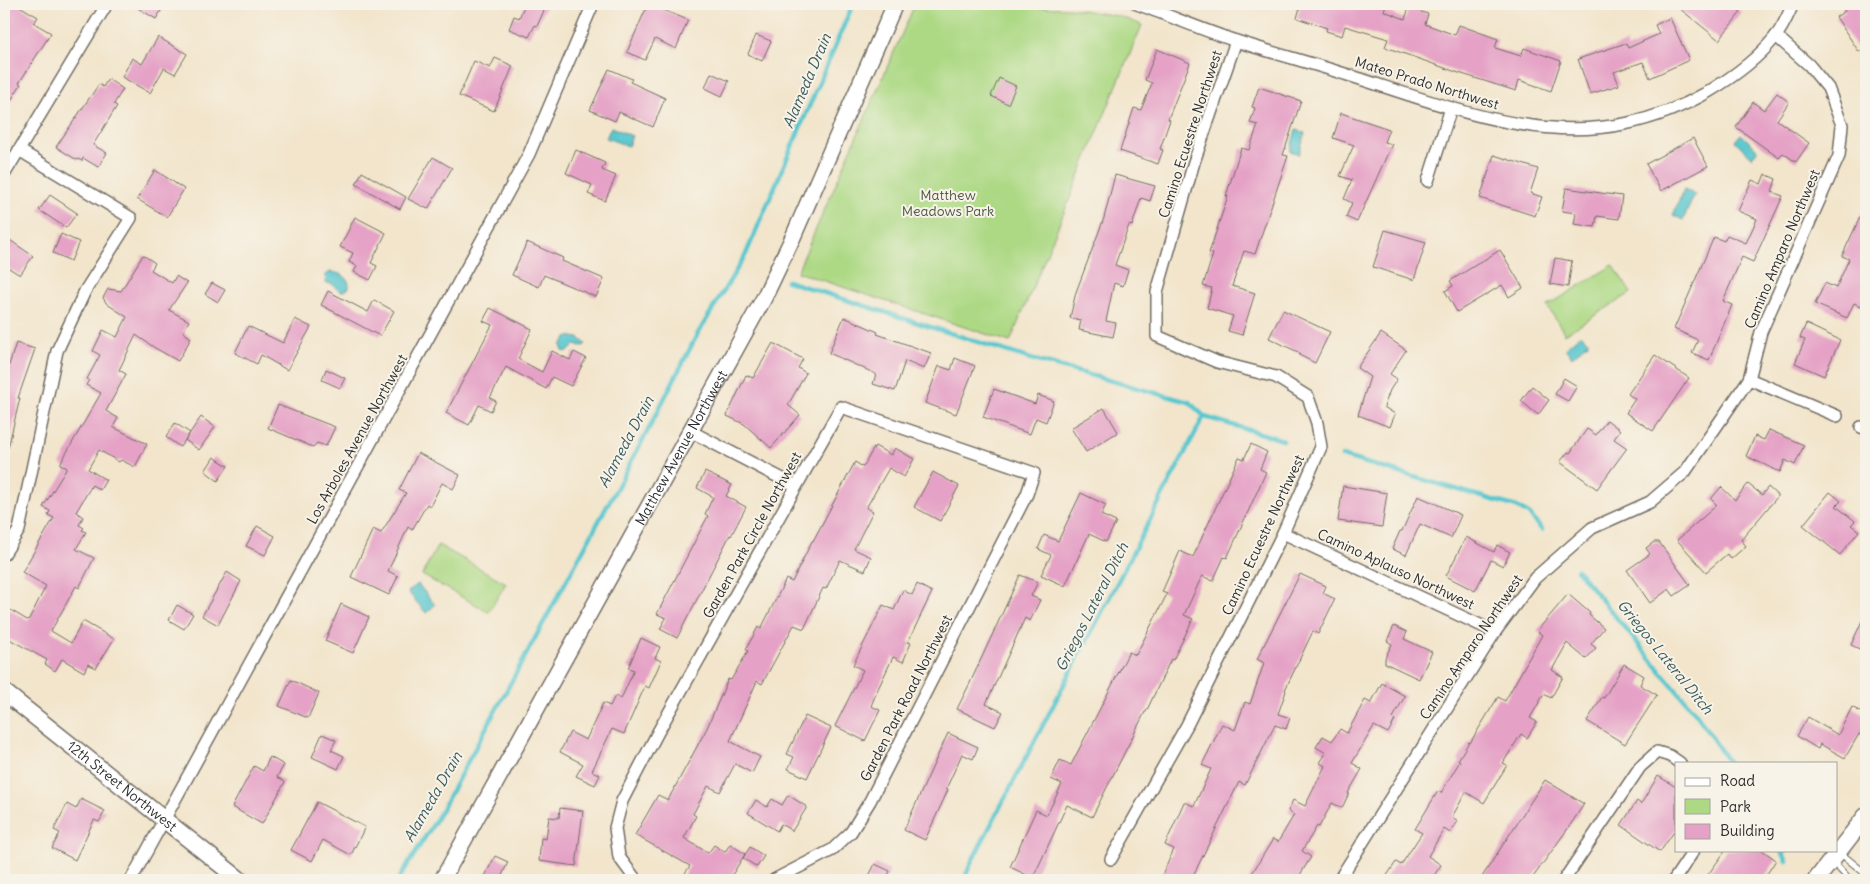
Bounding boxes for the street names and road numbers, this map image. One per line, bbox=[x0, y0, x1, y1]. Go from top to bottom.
street label: Camino Ecuestre Northwest bbox=[1154, 48, 1226, 220]
street label: Mateo Prado Northwest bbox=[1353, 53, 1501, 114]
street label: Camino Amparo Northwest bbox=[1740, 166, 1824, 331]
street label: Los Arboles Avenue Northwest bbox=[303, 351, 411, 527]
street label: Matthew Avenue Northwest bbox=[631, 367, 731, 528]
street label: Garden Park Circle Northwest bbox=[699, 448, 805, 621]
street label: Camino Ecuestre Northwest bbox=[1218, 452, 1308, 618]
street label: Camino Aplauso Northwest bbox=[1315, 525, 1478, 613]
street label: Camino Amparo Northwest bbox=[1416, 571, 1527, 723]
street label: Garden Park Road Northwest bbox=[856, 611, 956, 784]
street label: 12th Street Northwest bbox=[63, 737, 181, 836]

